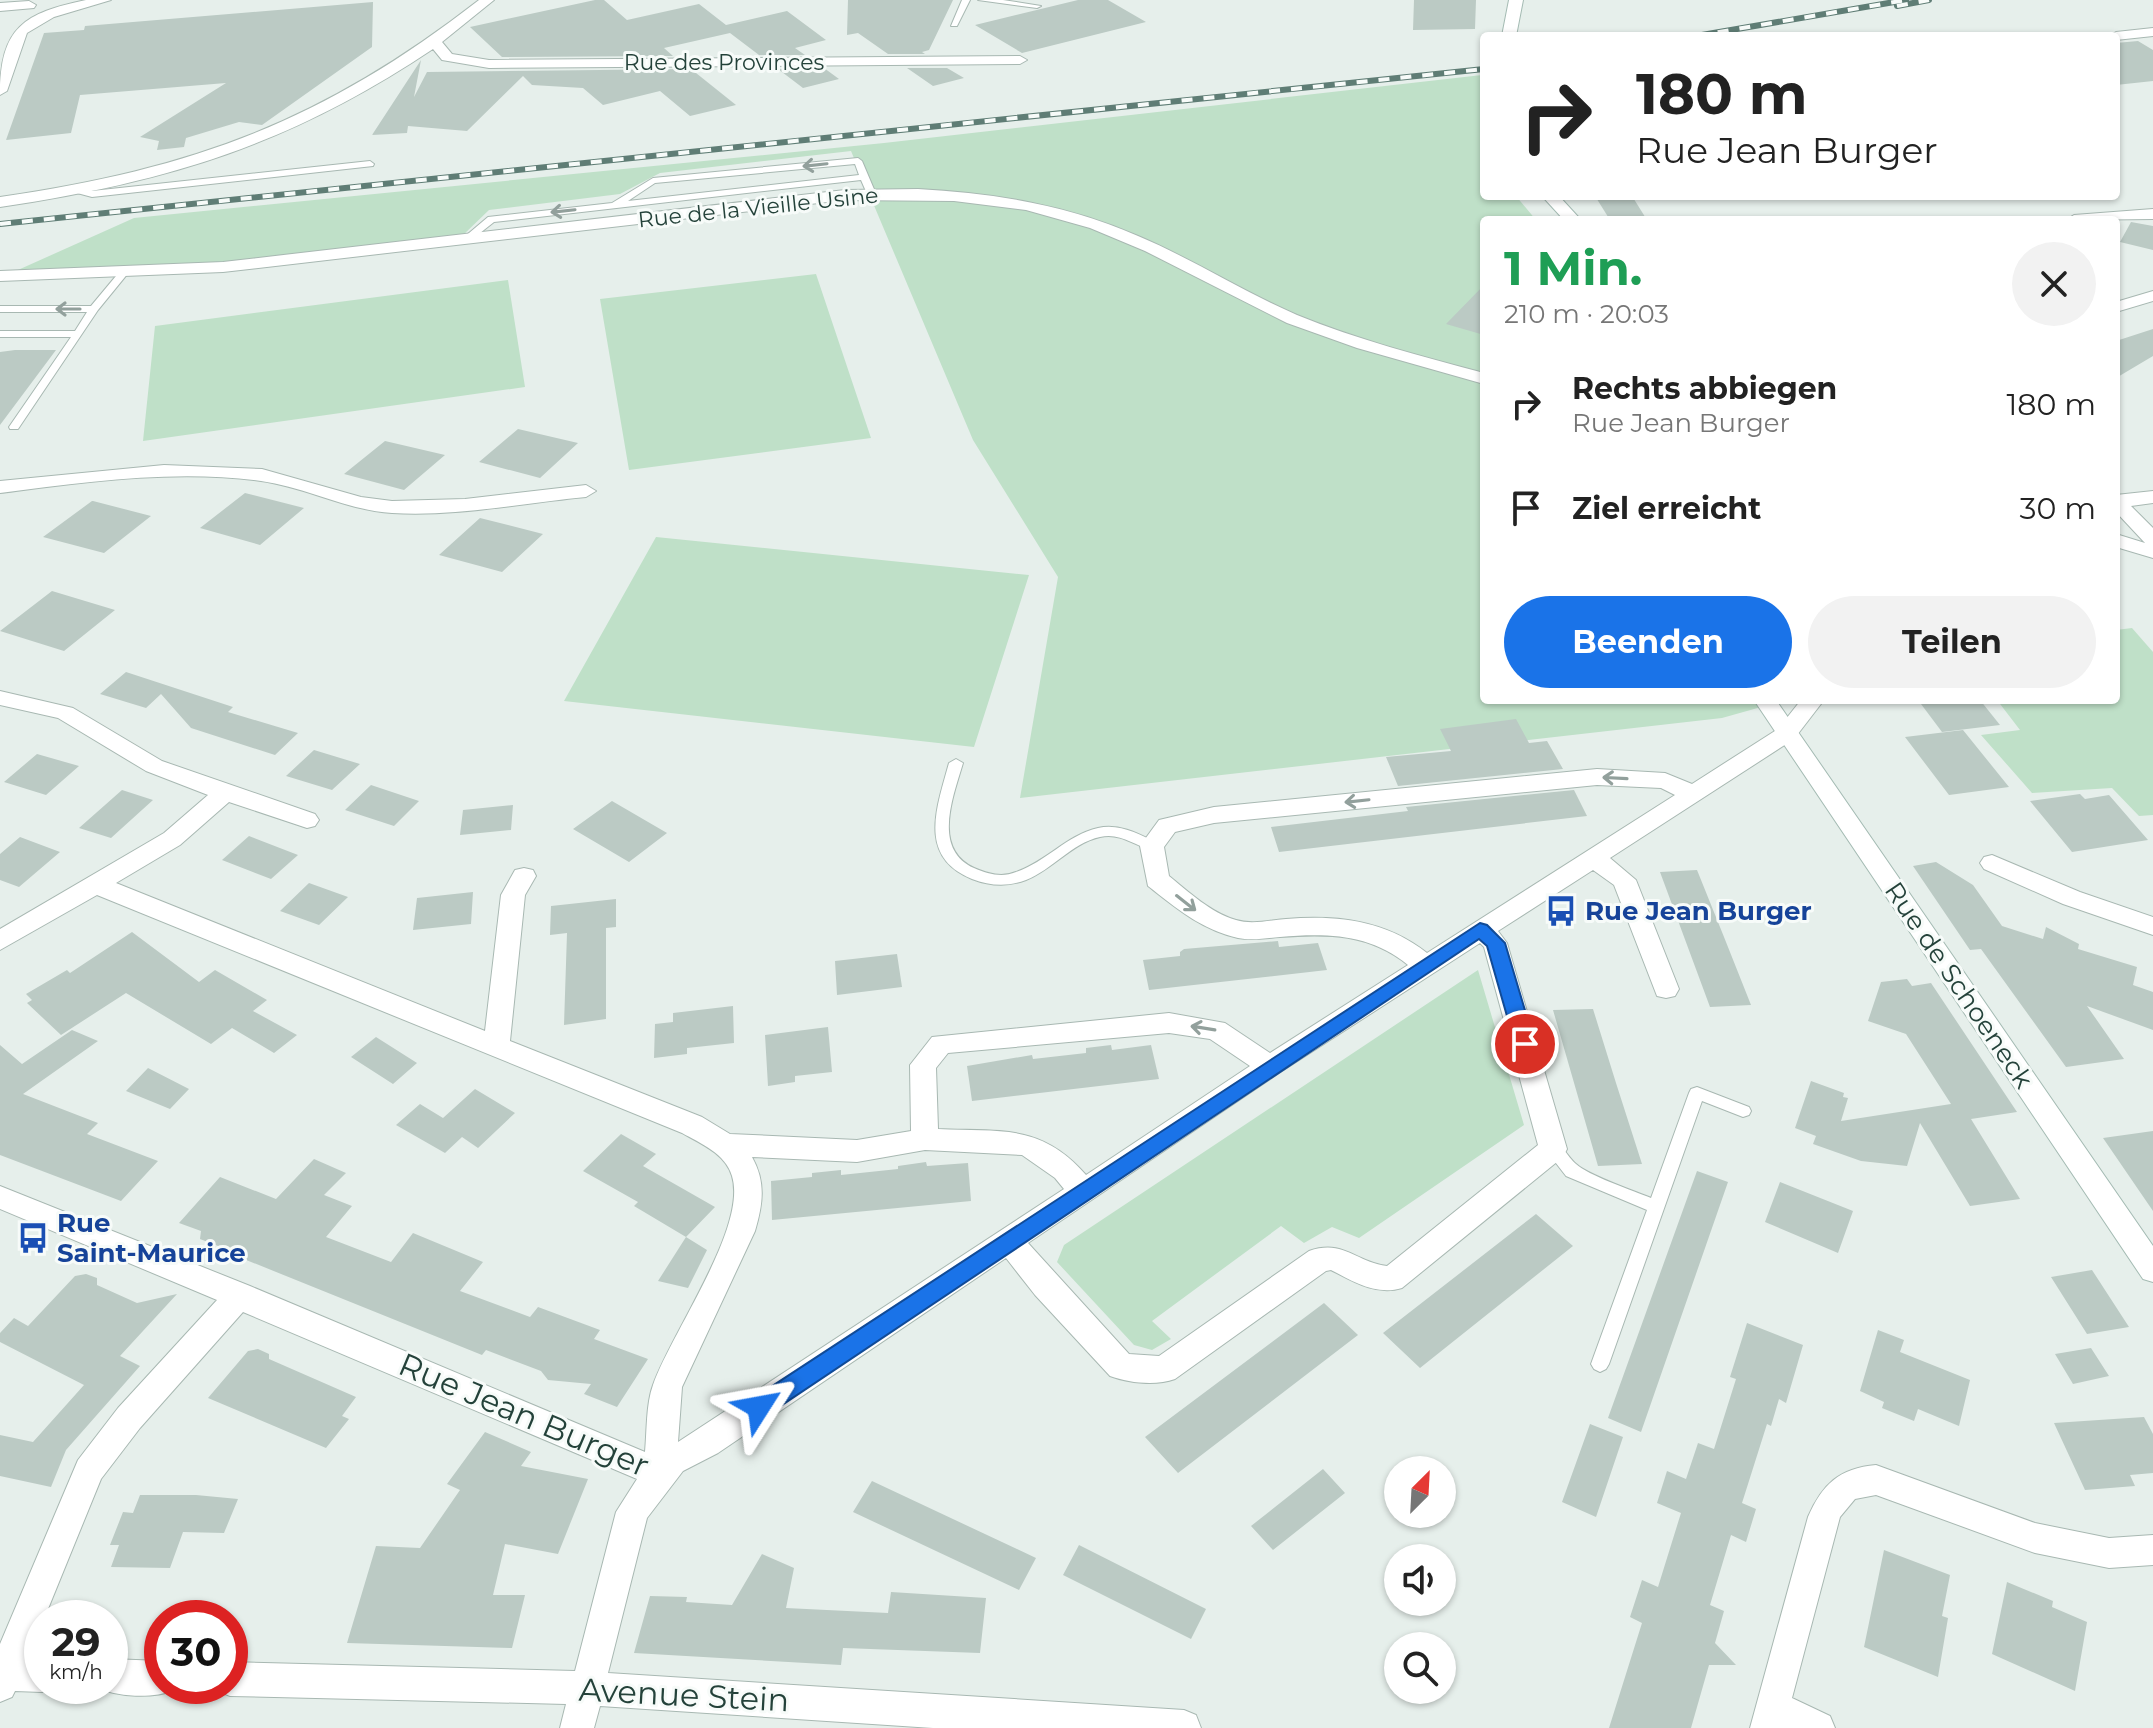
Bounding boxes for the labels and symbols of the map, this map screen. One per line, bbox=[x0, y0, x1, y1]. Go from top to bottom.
street label: Rue des Provinces bbox=[624, 49, 825, 76]
one-way arrow bbox=[802, 158, 829, 173]
street label: Rue de la Vieille Usine bbox=[637, 181, 880, 234]
one-way arrow bbox=[551, 204, 577, 219]
one-way arrow bbox=[55, 301, 82, 317]
one-way arrow bbox=[1602, 771, 1629, 786]
one-way arrow bbox=[1344, 794, 1371, 809]
street label: Rue de Schoeneck bbox=[1878, 876, 2040, 1095]
one-way arrow bbox=[1175, 894, 1196, 911]
bus stop icon: Rue Jean Burger bbox=[1544, 894, 1578, 928]
place label: Rue Jean Burger bbox=[1585, 895, 1812, 927]
pin bbox=[1491, 1010, 1559, 1078]
one-way arrow bbox=[1191, 1020, 1216, 1035]
place label: Rue Saint-Maurice bbox=[57, 1207, 246, 1269]
bus stop icon: Rue Saint-Maurice bbox=[16, 1221, 50, 1255]
street label: Rue Jean Burger bbox=[393, 1344, 655, 1485]
position arrow bbox=[717, 1365, 801, 1449]
north arrow bbox=[1384, 1456, 1456, 1528]
speed limit sign: 30 bbox=[144, 1600, 248, 1704]
street label: Avenue Stein bbox=[578, 1670, 790, 1719]

